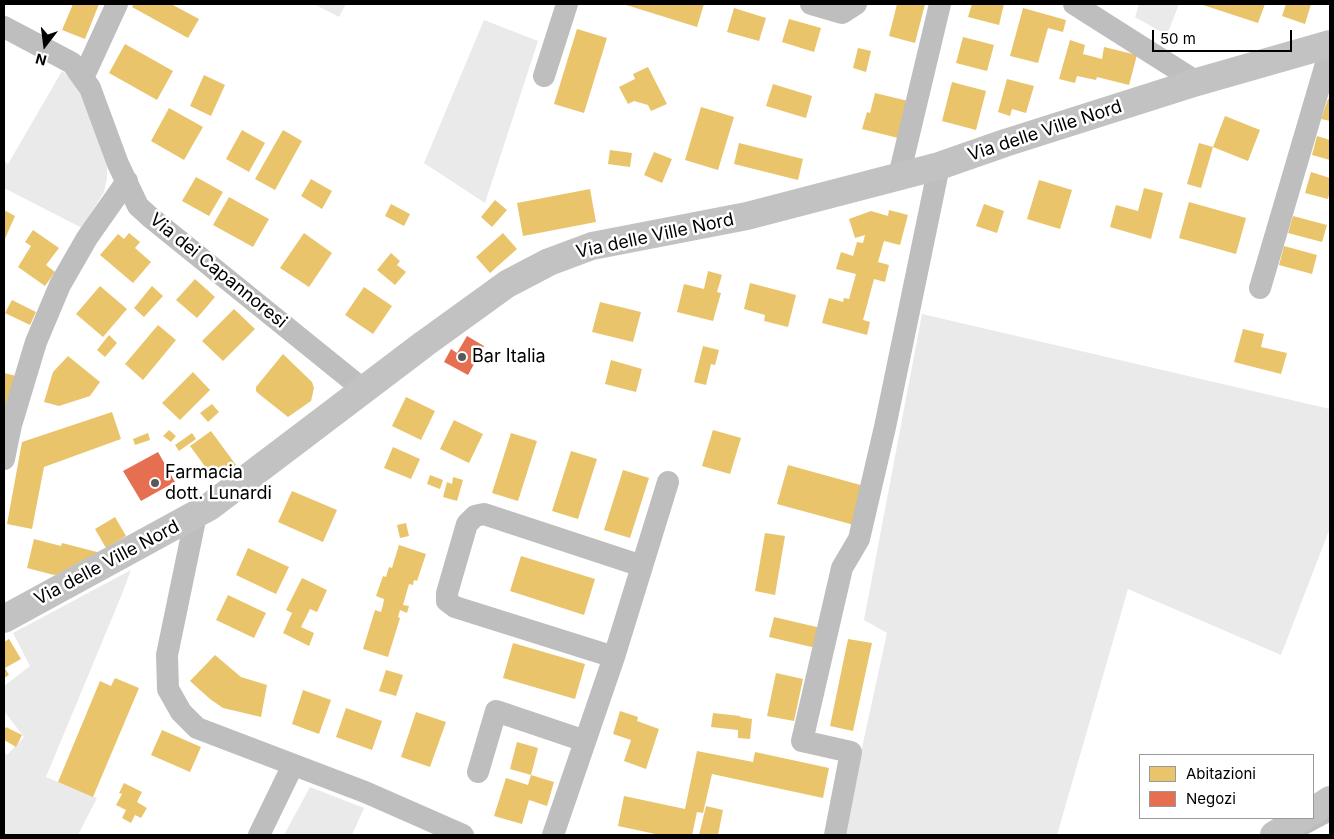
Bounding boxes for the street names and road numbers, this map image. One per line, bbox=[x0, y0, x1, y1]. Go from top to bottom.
street label: Via delle Ville Nord bbox=[965, 96, 1125, 166]
street label: Via dei Capannoresi bbox=[145, 209, 291, 333]
street label: Via delle Ville Nord bbox=[574, 209, 736, 263]
street label: Via delle Ville Nord bbox=[31, 516, 183, 610]

